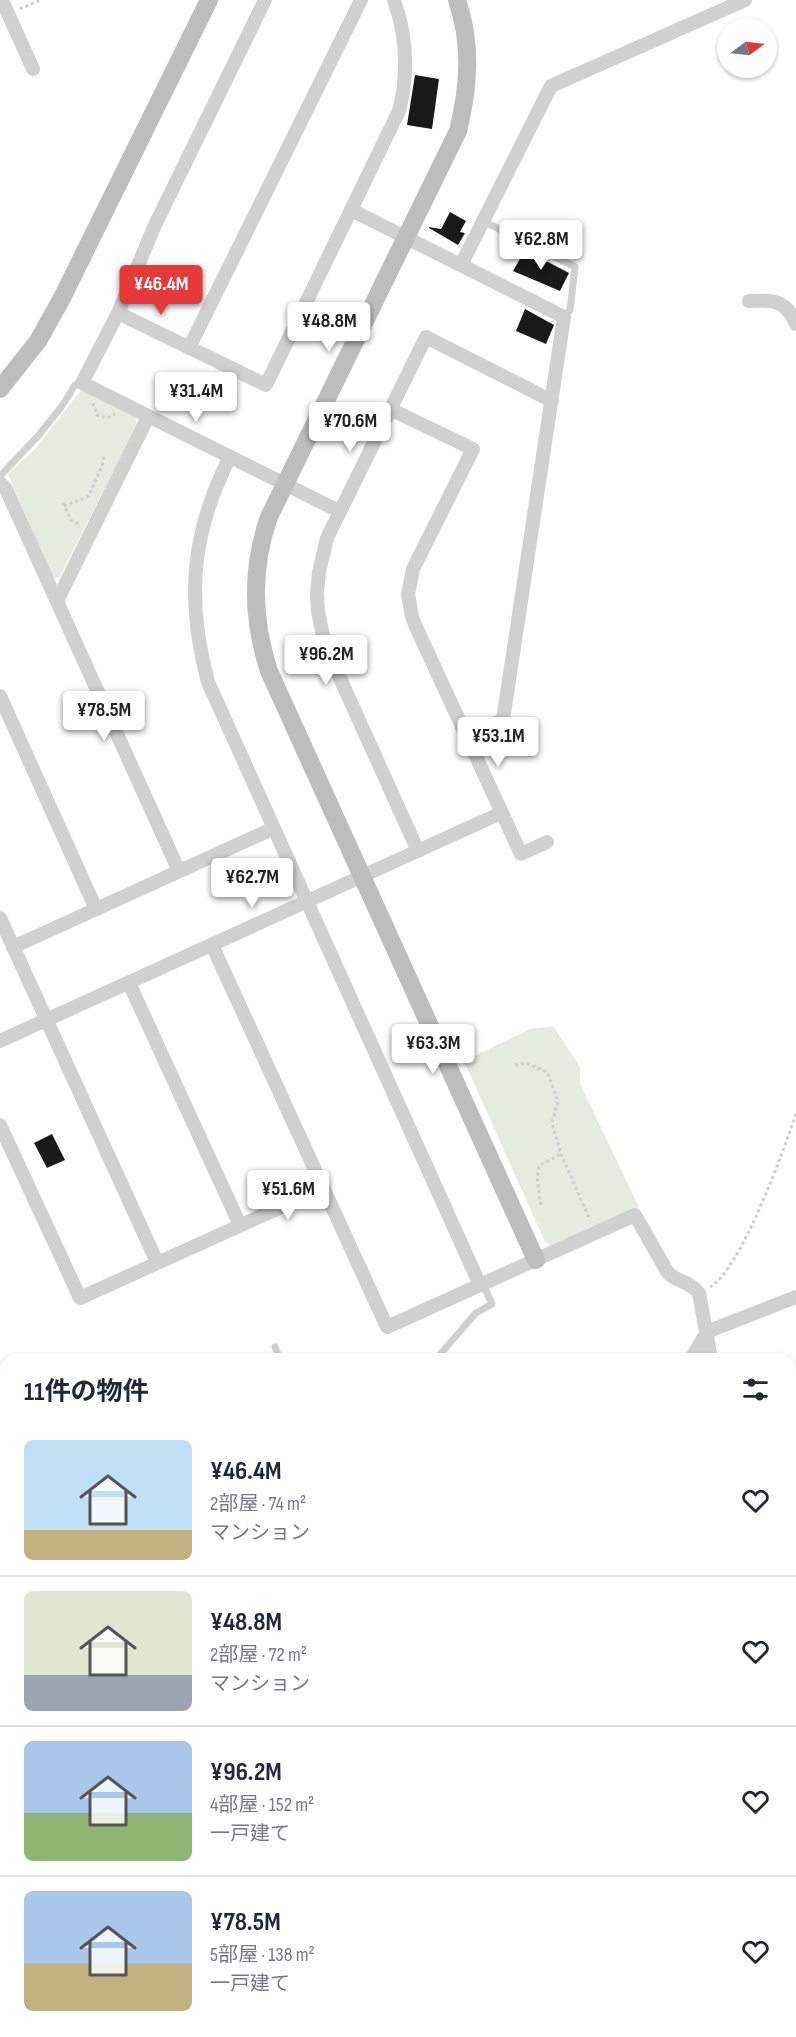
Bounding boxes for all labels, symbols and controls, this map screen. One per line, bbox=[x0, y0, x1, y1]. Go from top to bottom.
north arrow bbox=[717, 18, 777, 78]
map controls bbox=[717, 18, 777, 78]
pin: ¥62.8M bbox=[492, 220, 590, 271]
text: ¥62.8M bbox=[513, 227, 569, 251]
pin: ¥46.4M bbox=[112, 265, 210, 316]
text: ¥46.4M bbox=[134, 272, 188, 296]
pin: ¥48.8M bbox=[280, 302, 378, 353]
text: ¥48.8M bbox=[301, 309, 357, 333]
pin: ¥31.4M bbox=[147, 372, 245, 423]
text: ¥31.4M bbox=[169, 379, 223, 403]
pin: ¥70.6M bbox=[301, 402, 399, 453]
text: ¥70.6M bbox=[323, 409, 377, 433]
pin: ¥96.2M bbox=[277, 635, 375, 686]
text: ¥96.2M bbox=[298, 642, 354, 666]
pin: ¥78.5M bbox=[55, 691, 153, 742]
text: ¥78.5M bbox=[77, 698, 131, 722]
pin: ¥53.1M bbox=[449, 717, 547, 768]
text: ¥53.1M bbox=[471, 724, 525, 748]
pin: ¥62.7M bbox=[203, 858, 301, 909]
text: ¥62.7M bbox=[225, 865, 279, 889]
pin: ¥63.3M bbox=[384, 1024, 482, 1075]
text: ¥63.3M bbox=[406, 1031, 460, 1055]
pin: ¥51.6M bbox=[239, 1170, 337, 1221]
text: ¥51.6M bbox=[261, 1177, 315, 1201]
icon: filters bbox=[739, 1373, 772, 1406]
text: 11件の物件 bbox=[24, 1377, 148, 1408]
text: ¥46.4M bbox=[210, 1456, 281, 1487]
icon: home bbox=[72, 1464, 144, 1536]
icon: heart bbox=[739, 1484, 772, 1517]
text: 2部屋 · 74 m² bbox=[210, 1492, 306, 1516]
text: マンション bbox=[210, 1521, 310, 1545]
text: ¥48.8M bbox=[210, 1607, 282, 1638]
icon: home bbox=[72, 1615, 144, 1687]
icon: heart bbox=[739, 1635, 772, 1668]
text: 2部屋 · 72 m² bbox=[210, 1643, 307, 1667]
text: マンション bbox=[210, 1672, 310, 1696]
text: ¥96.2M bbox=[210, 1757, 282, 1788]
icon: home bbox=[72, 1765, 144, 1837]
icon: heart bbox=[739, 1785, 772, 1818]
text: 4部屋 · 152 m² bbox=[210, 1793, 314, 1817]
text: 一戸建て bbox=[210, 1822, 290, 1846]
text: ¥78.5M bbox=[210, 1907, 281, 1938]
icon: home bbox=[72, 1915, 144, 1987]
icon: heart bbox=[739, 1935, 772, 1968]
text: 5部屋 · 138 m² bbox=[210, 1943, 315, 1967]
text: 一戸建て bbox=[210, 1972, 290, 1996]

